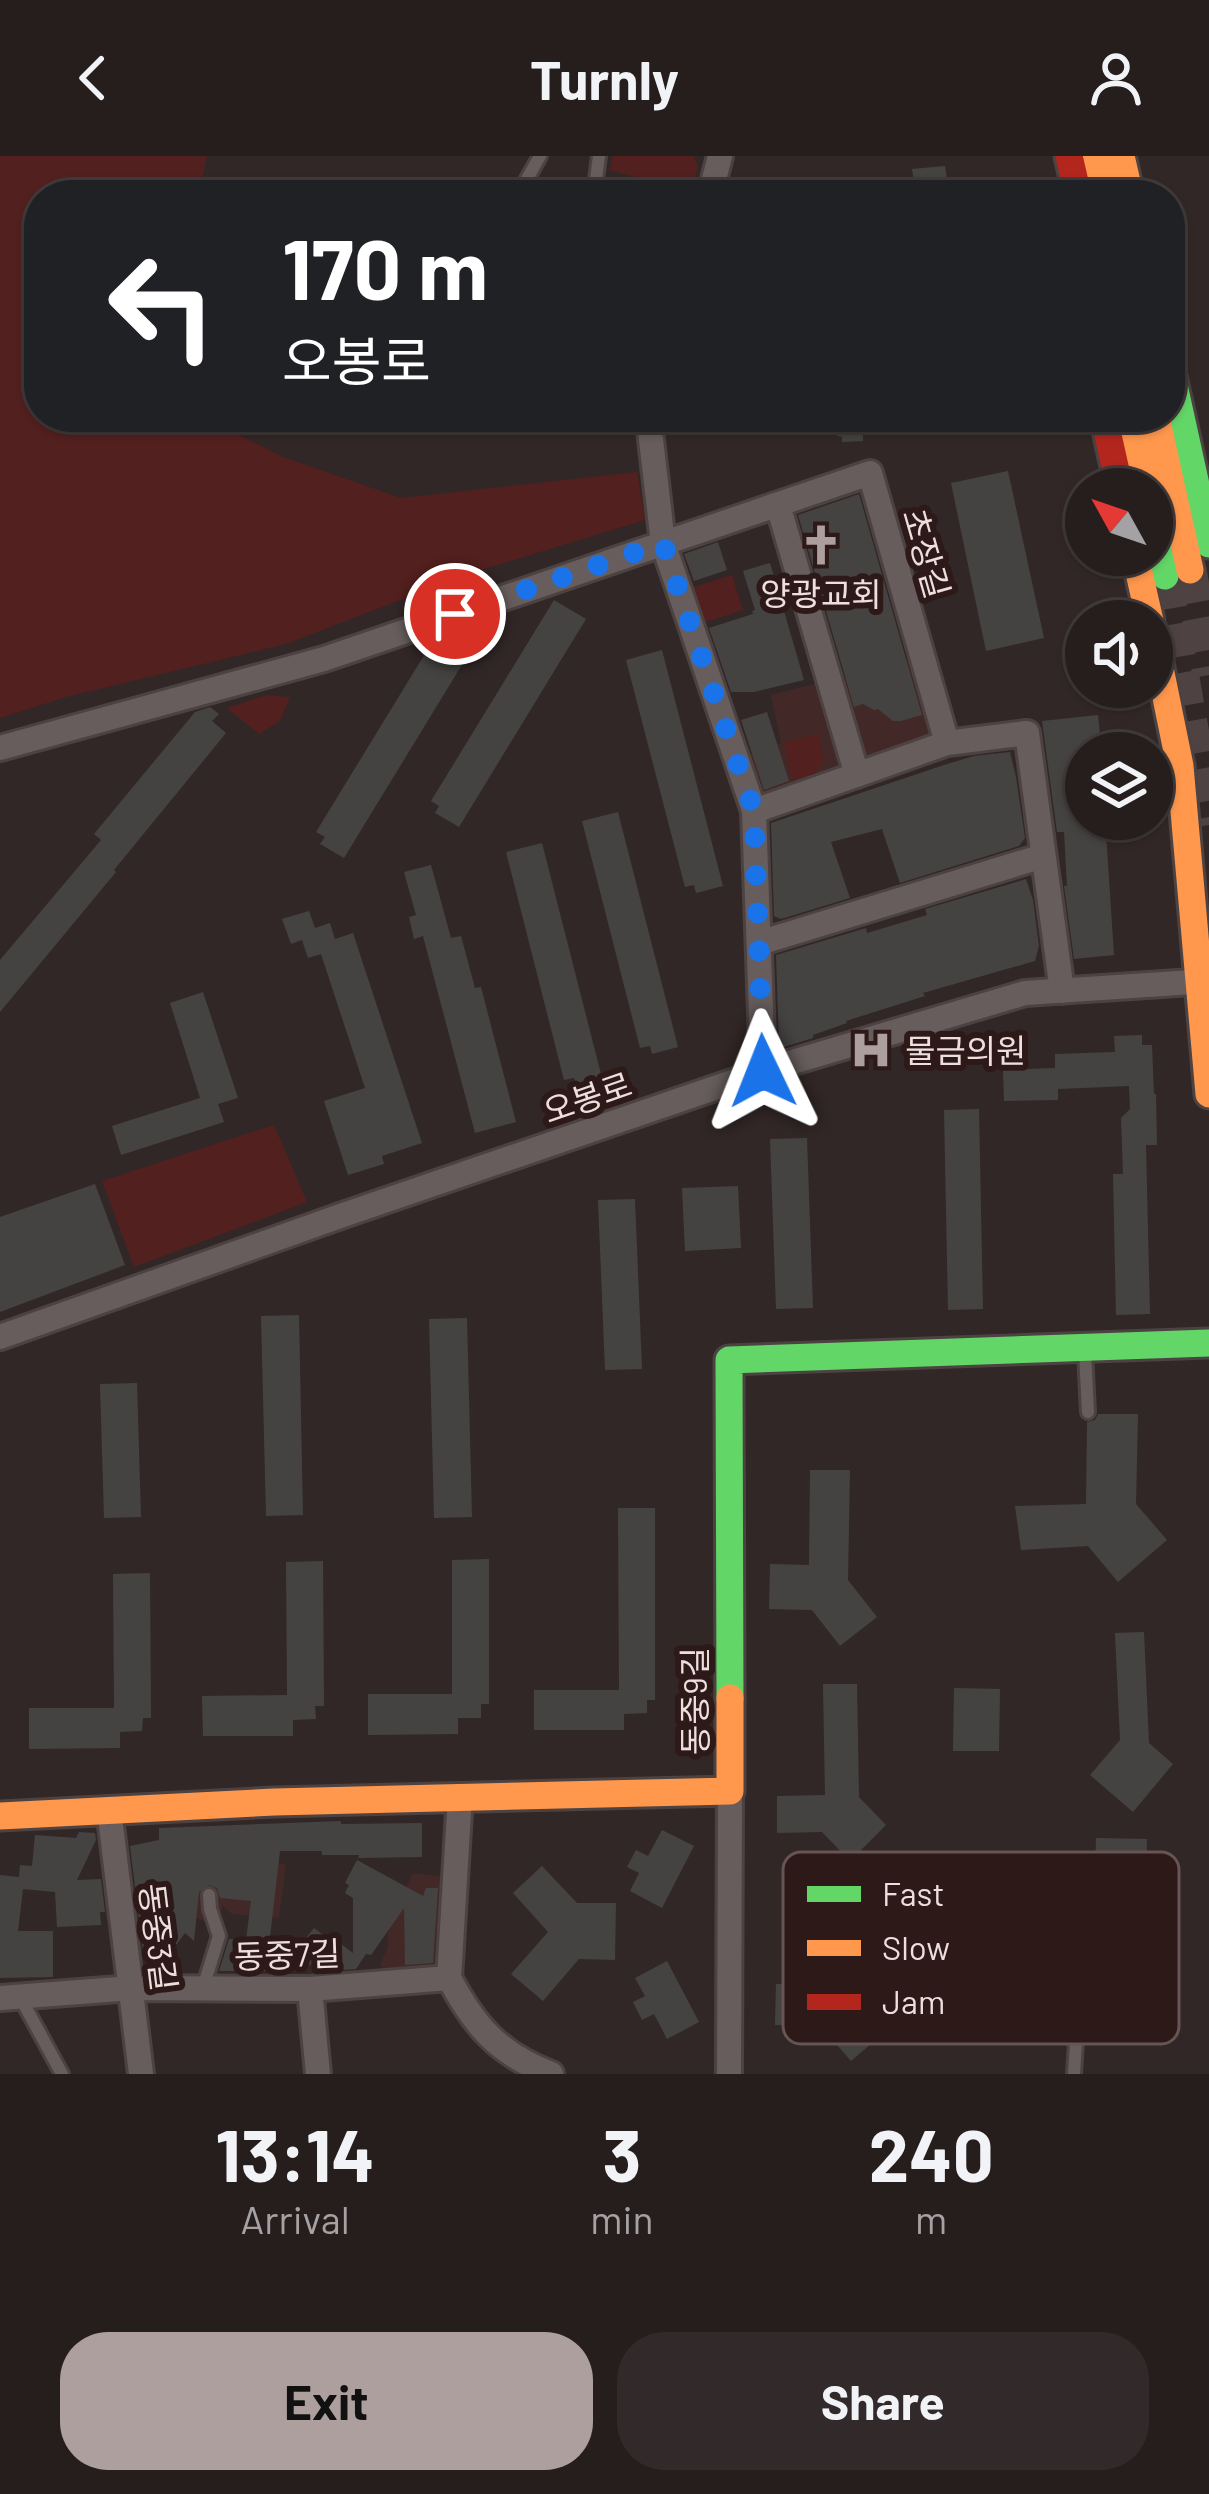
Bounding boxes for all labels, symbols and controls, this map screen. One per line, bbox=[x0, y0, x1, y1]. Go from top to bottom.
icon: back bbox=[60, 45, 126, 111]
icon: person bbox=[1083, 45, 1149, 111]
text: Turnly bbox=[530, 46, 679, 111]
text: 170 m bbox=[282, 216, 488, 317]
icon: left bbox=[84, 228, 240, 384]
text: 오봉로 bbox=[282, 327, 431, 392]
north arrow bbox=[1065, 468, 1173, 576]
map controls bbox=[1065, 468, 1173, 840]
street label: 초장길 bbox=[895, 504, 959, 602]
church icon: 양광교회 bbox=[798, 522, 844, 568]
pin bbox=[404, 563, 506, 665]
place label: 양광교회 bbox=[760, 573, 882, 613]
icon: arrive bbox=[422, 581, 488, 647]
button: sound bbox=[1065, 600, 1173, 708]
button: layers bbox=[1065, 732, 1173, 840]
position arrow bbox=[700, 1008, 826, 1134]
hospital icon: 물금의원 bbox=[848, 1027, 894, 1073]
place label: 물금의원 bbox=[905, 1030, 1026, 1070]
street label: 오봉로 bbox=[537, 1063, 637, 1131]
street label: 동중9길 bbox=[674, 1647, 714, 1755]
legend bbox=[783, 1852, 1179, 2044]
text: Fast bbox=[882, 1873, 944, 1913]
street label: 동중3길 bbox=[133, 1881, 185, 1993]
text: Slow bbox=[882, 1927, 950, 1967]
street label: 동중7길 bbox=[233, 1932, 341, 1976]
text: Jam bbox=[882, 1981, 945, 2021]
text: 13:14 bbox=[215, 2110, 375, 2196]
text: 3 bbox=[602, 2110, 641, 2196]
text: 240 bbox=[869, 2110, 994, 2196]
text: Arrival bbox=[241, 2195, 350, 2242]
text: min bbox=[590, 2195, 653, 2242]
text: m bbox=[915, 2195, 947, 2242]
button: Exit bbox=[60, 2332, 593, 2470]
button: Share bbox=[617, 2332, 1149, 2470]

